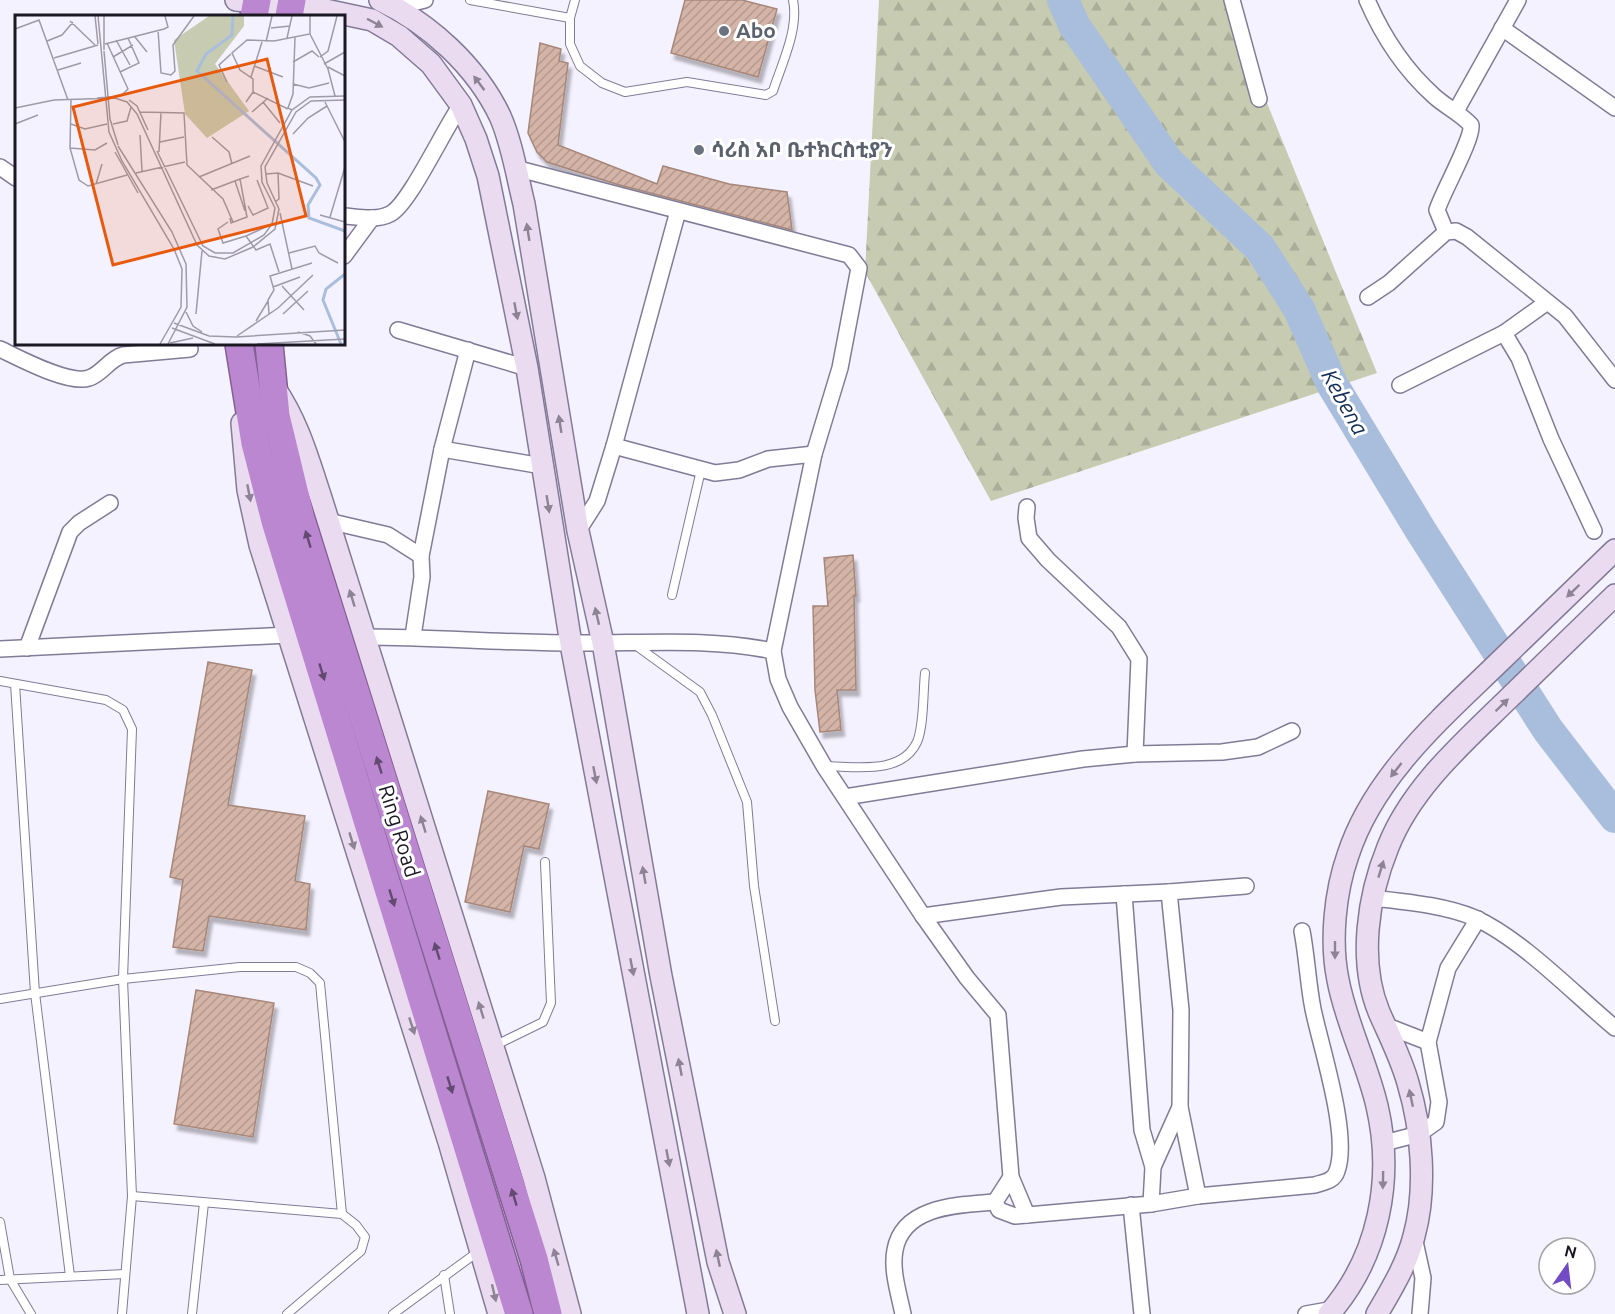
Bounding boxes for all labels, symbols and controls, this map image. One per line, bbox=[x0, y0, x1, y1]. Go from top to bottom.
inset map bbox=[15, 15, 345, 345]
one-way arrow bbox=[367, 18, 384, 28]
place label: Abo bbox=[736, 18, 776, 42]
marker: Abo bbox=[717, 24, 731, 38]
one-way arrow bbox=[473, 76, 485, 92]
place label: ሳሪስ አቦ ቤተክርስቲያን bbox=[711, 137, 893, 161]
marker: ሳሪስ አቦ ቤተክርስቲያን bbox=[692, 143, 706, 157]
one-way arrow bbox=[523, 222, 532, 241]
one-way arrow bbox=[512, 302, 521, 321]
water label: Kebena bbox=[1317, 365, 1374, 439]
one-way arrow bbox=[556, 415, 565, 434]
one-way arrow bbox=[245, 484, 254, 503]
one-way arrow bbox=[544, 494, 553, 513]
one-way arrow bbox=[303, 530, 312, 548]
one-way arrow bbox=[1566, 583, 1580, 597]
one-way arrow bbox=[347, 589, 356, 607]
one-way arrow bbox=[592, 606, 602, 625]
one-way arrow bbox=[318, 663, 327, 681]
one-way arrow bbox=[1495, 698, 1510, 712]
one-way arrow bbox=[374, 756, 383, 774]
one-way arrow bbox=[1391, 762, 1403, 777]
one-way arrow bbox=[591, 766, 600, 785]
street label: Ring Road bbox=[375, 782, 425, 880]
one-way arrow bbox=[418, 815, 427, 833]
one-way arrow bbox=[348, 832, 357, 850]
one-way arrow bbox=[1377, 860, 1386, 878]
one-way arrow bbox=[639, 866, 648, 885]
one-way arrow bbox=[388, 889, 397, 907]
one-way arrow bbox=[1330, 941, 1340, 960]
one-way arrow bbox=[432, 942, 441, 960]
one-way arrow bbox=[628, 957, 637, 976]
one-way arrow bbox=[476, 1001, 485, 1019]
one-way arrow bbox=[407, 1017, 417, 1035]
one-way arrow bbox=[674, 1058, 684, 1076]
one-way arrow bbox=[446, 1076, 455, 1094]
one-way arrow bbox=[1406, 1088, 1415, 1107]
one-way arrow bbox=[664, 1149, 673, 1168]
one-way arrow bbox=[1379, 1171, 1388, 1190]
one-way arrow bbox=[509, 1188, 519, 1206]
north arrow bbox=[1537, 1236, 1597, 1296]
text: N bbox=[1563, 1241, 1579, 1262]
one-way arrow bbox=[551, 1248, 560, 1266]
one-way arrow bbox=[713, 1249, 722, 1268]
one-way arrow bbox=[489, 1284, 499, 1302]

